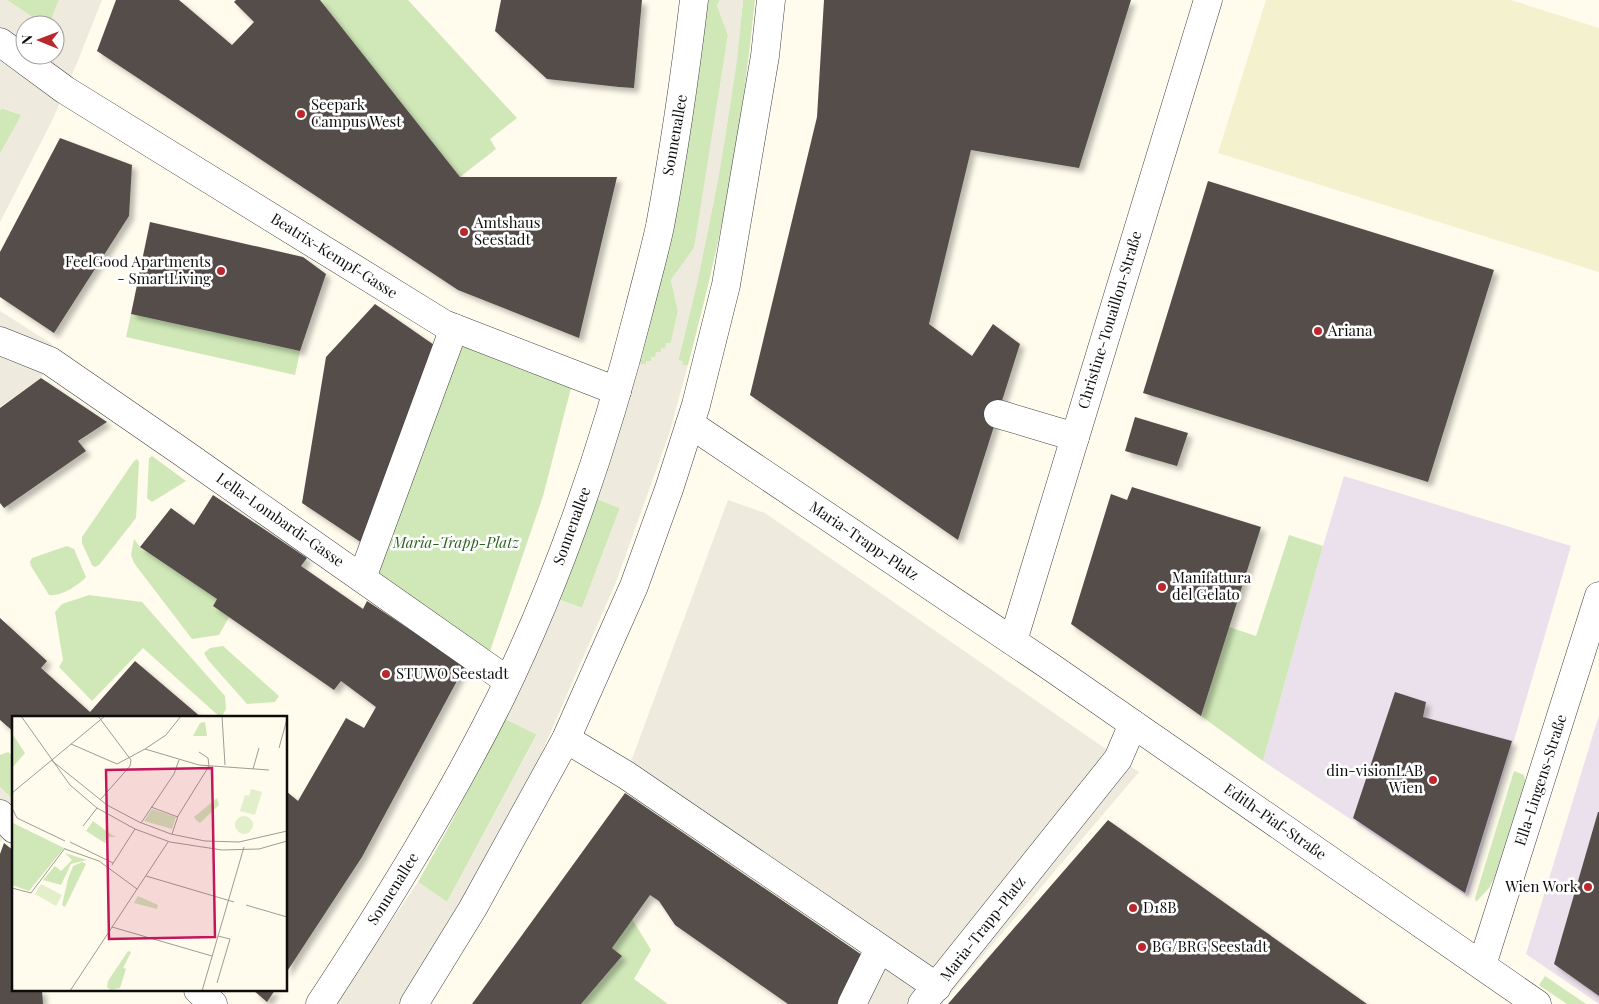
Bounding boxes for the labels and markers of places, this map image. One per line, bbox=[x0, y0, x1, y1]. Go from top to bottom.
place label: Seepark Campus West bbox=[311, 94, 402, 131]
marker: Seepark Campus West bbox=[295, 108, 307, 120]
place label: Amtshaus Seestadt bbox=[473, 212, 541, 249]
marker: Amtshaus Seestadt bbox=[458, 226, 470, 238]
place label: FeelGood Apartments - SmartLiving bbox=[65, 251, 211, 288]
marker: FeelGood Apartments - SmartLiving bbox=[215, 265, 227, 277]
place label: Ariana bbox=[1327, 320, 1373, 340]
marker: Ariana bbox=[1312, 325, 1324, 337]
place label: Manifattura del Gelato bbox=[1172, 567, 1252, 604]
marker: Manifattura del Gelato bbox=[1156, 581, 1168, 593]
place label: STUWO Seestadt bbox=[396, 663, 509, 683]
marker: STUWO Seestadt bbox=[380, 668, 392, 680]
place label: din-visionLAB Wien bbox=[1326, 760, 1423, 797]
marker: din-visionLAB Wien bbox=[1427, 774, 1439, 786]
place label: Wien Work bbox=[1504, 876, 1579, 896]
marker: Wien Work bbox=[1582, 881, 1594, 893]
place label: D18B bbox=[1143, 897, 1177, 917]
marker: D18B bbox=[1127, 902, 1139, 914]
place label: BG/BRG Seestadt bbox=[1152, 936, 1268, 956]
marker: BG/BRG Seestadt bbox=[1136, 941, 1148, 953]

